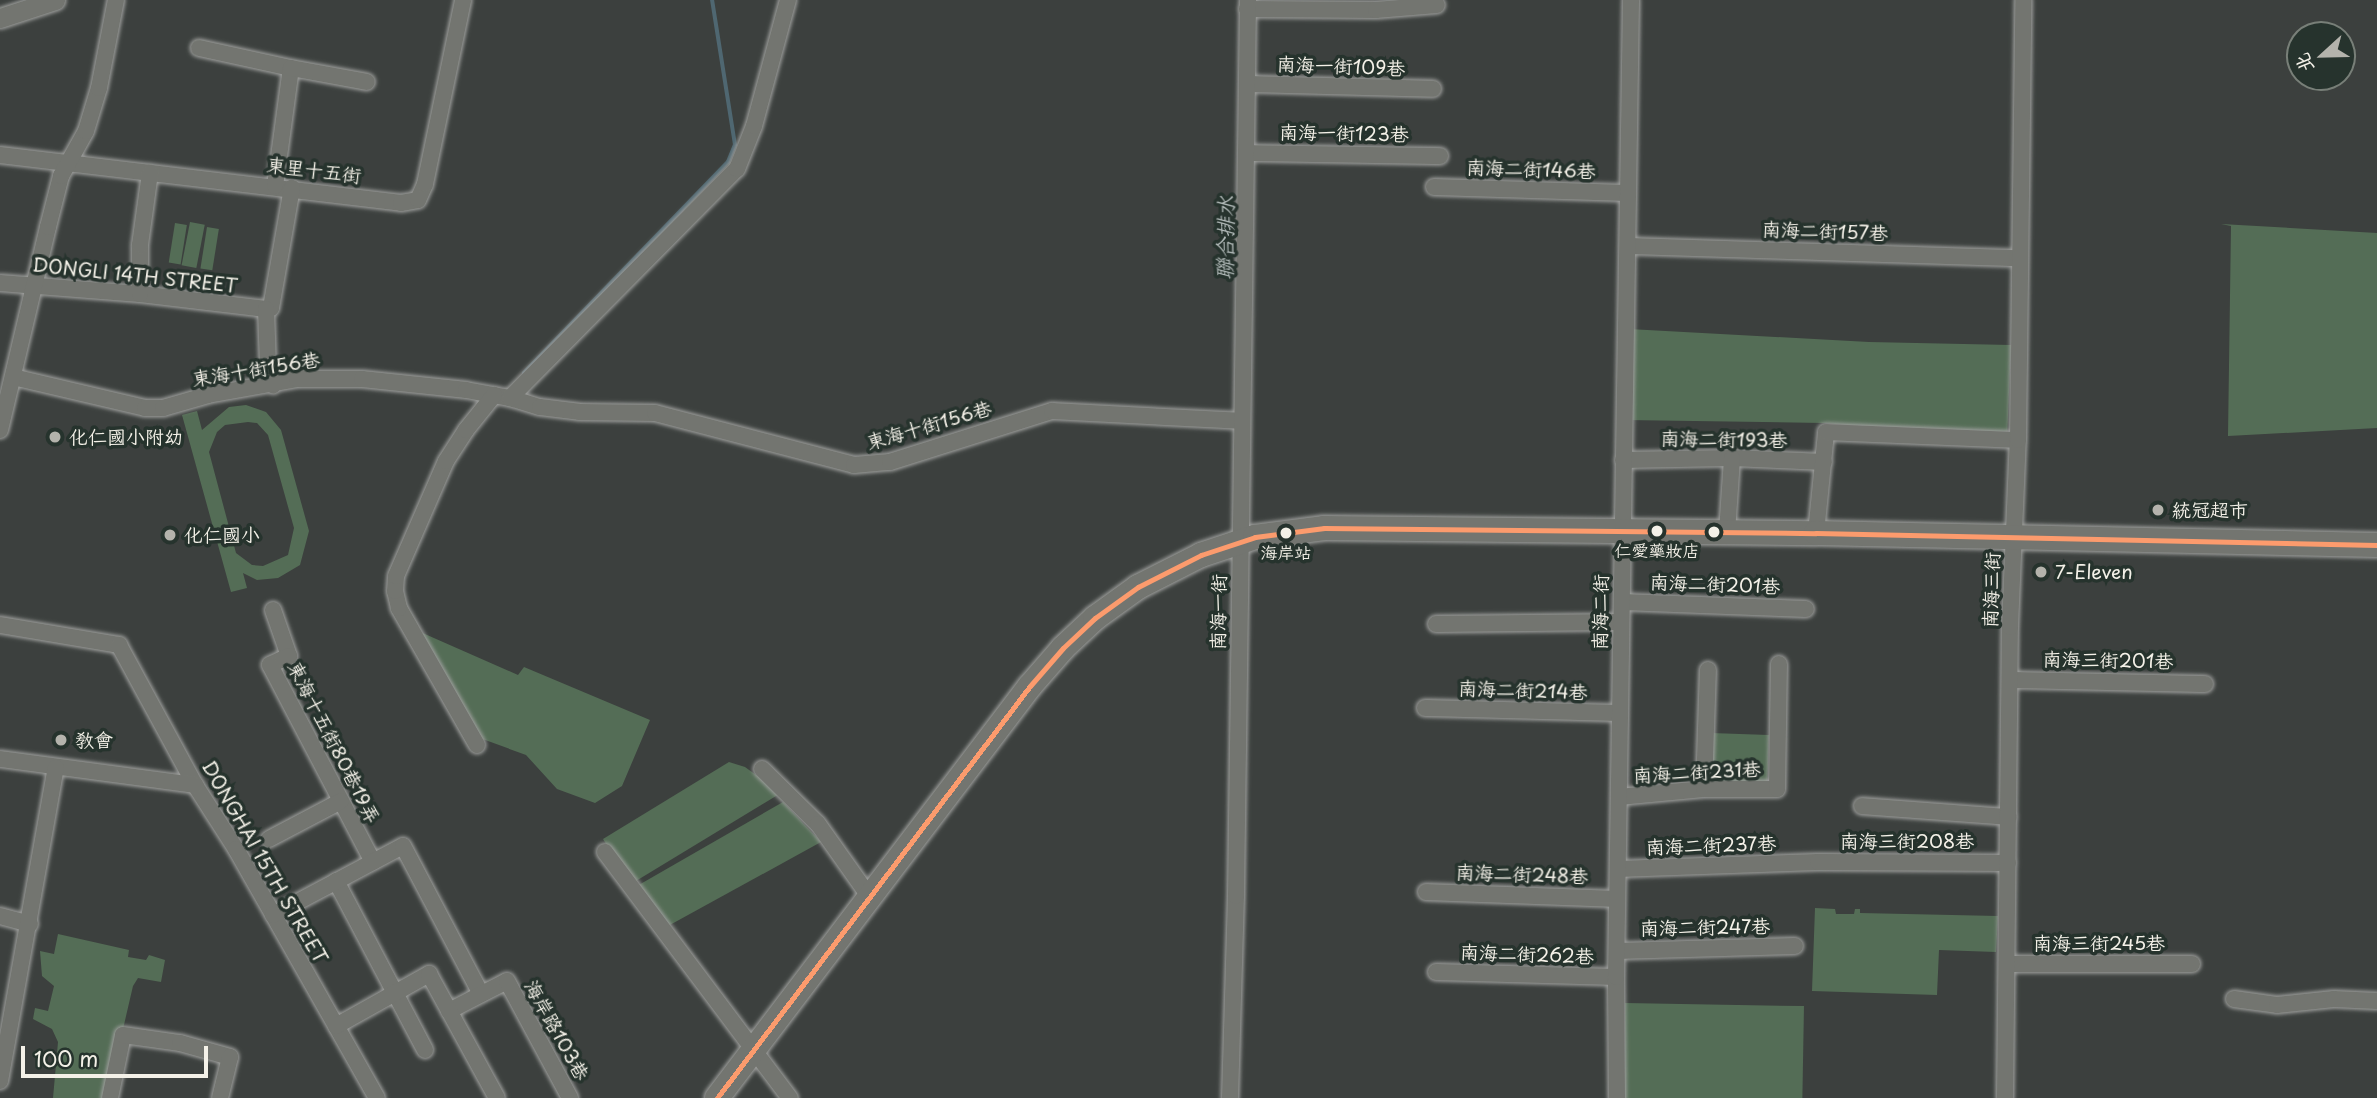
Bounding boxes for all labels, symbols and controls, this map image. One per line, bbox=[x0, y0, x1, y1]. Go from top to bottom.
north arrow bbox=[2286, 21, 2356, 91]
text: 北 bbox=[2287, 49, 2320, 77]
street label: 南海一街109巷 bbox=[1276, 52, 1406, 80]
street label: 南海一街123巷 bbox=[1279, 120, 1409, 146]
street label: 東里十五街 bbox=[265, 153, 363, 187]
street label: 南海二街146巷 bbox=[1466, 155, 1596, 183]
water label: 聯合排水 bbox=[1211, 196, 1237, 280]
street label: 南海二街157巷 bbox=[1762, 217, 1888, 245]
street label: DONGLI 14TH STREET bbox=[28, 253, 242, 297]
street label: 東海十街156巷 bbox=[191, 348, 321, 390]
street label: 東海十街156巷 bbox=[864, 396, 994, 454]
place label: 化仁國小附幼 bbox=[69, 426, 183, 448]
street label: 南海二街193巷 bbox=[1660, 426, 1788, 452]
marker: 化仁國小附幼 bbox=[47, 429, 63, 445]
place label: 統冠超市 bbox=[2172, 499, 2248, 521]
marker: 統冠超市 bbox=[2150, 502, 2166, 518]
place label: 化仁國小 bbox=[184, 524, 260, 546]
marker: 仁愛藥妝店 bbox=[1650, 524, 1664, 538]
unlabelled marker bbox=[1707, 525, 1721, 539]
marker: 海岸站 bbox=[1279, 526, 1293, 540]
marker: 化仁國小 bbox=[162, 527, 178, 543]
place label: 仁愛藥妝店 bbox=[1615, 541, 1699, 561]
place label: 海岸站 bbox=[1261, 543, 1311, 563]
street label: 南海三街 bbox=[1978, 552, 2004, 628]
place label: 7-Eleven bbox=[2055, 561, 2133, 583]
marker: 7-Eleven bbox=[2033, 564, 2049, 580]
street label: 南海二街201巷 bbox=[1649, 570, 1781, 598]
street label: 南海一街 bbox=[1206, 574, 1230, 650]
street label: 南海二街 bbox=[1588, 574, 1612, 650]
street label: 南海三街201巷 bbox=[2042, 647, 2174, 673]
street label: 東海十五街80巷19弄 bbox=[283, 657, 385, 827]
street label: 南海二街214巷 bbox=[1458, 676, 1588, 704]
place label: 教會 bbox=[75, 729, 113, 751]
marker: 教會 bbox=[53, 732, 69, 748]
street label: DONGHAI 15TH STREET bbox=[198, 757, 332, 967]
street label: 南海二街231巷 bbox=[1632, 757, 1762, 787]
street label: 南海三街208巷 bbox=[1840, 830, 1974, 852]
street label: 南海二街237巷 bbox=[1645, 831, 1777, 859]
street label: 南海二街248巷 bbox=[1455, 860, 1589, 888]
street label: 南海二街247巷 bbox=[1640, 914, 1770, 940]
street label: 南海三街245巷 bbox=[2033, 932, 2165, 954]
street label: 南海二街262巷 bbox=[1460, 940, 1594, 968]
street label: 海岸路103巷 bbox=[520, 976, 594, 1084]
scale bar bbox=[24, 1032, 212, 1076]
text: 100 m bbox=[34, 1042, 98, 1074]

